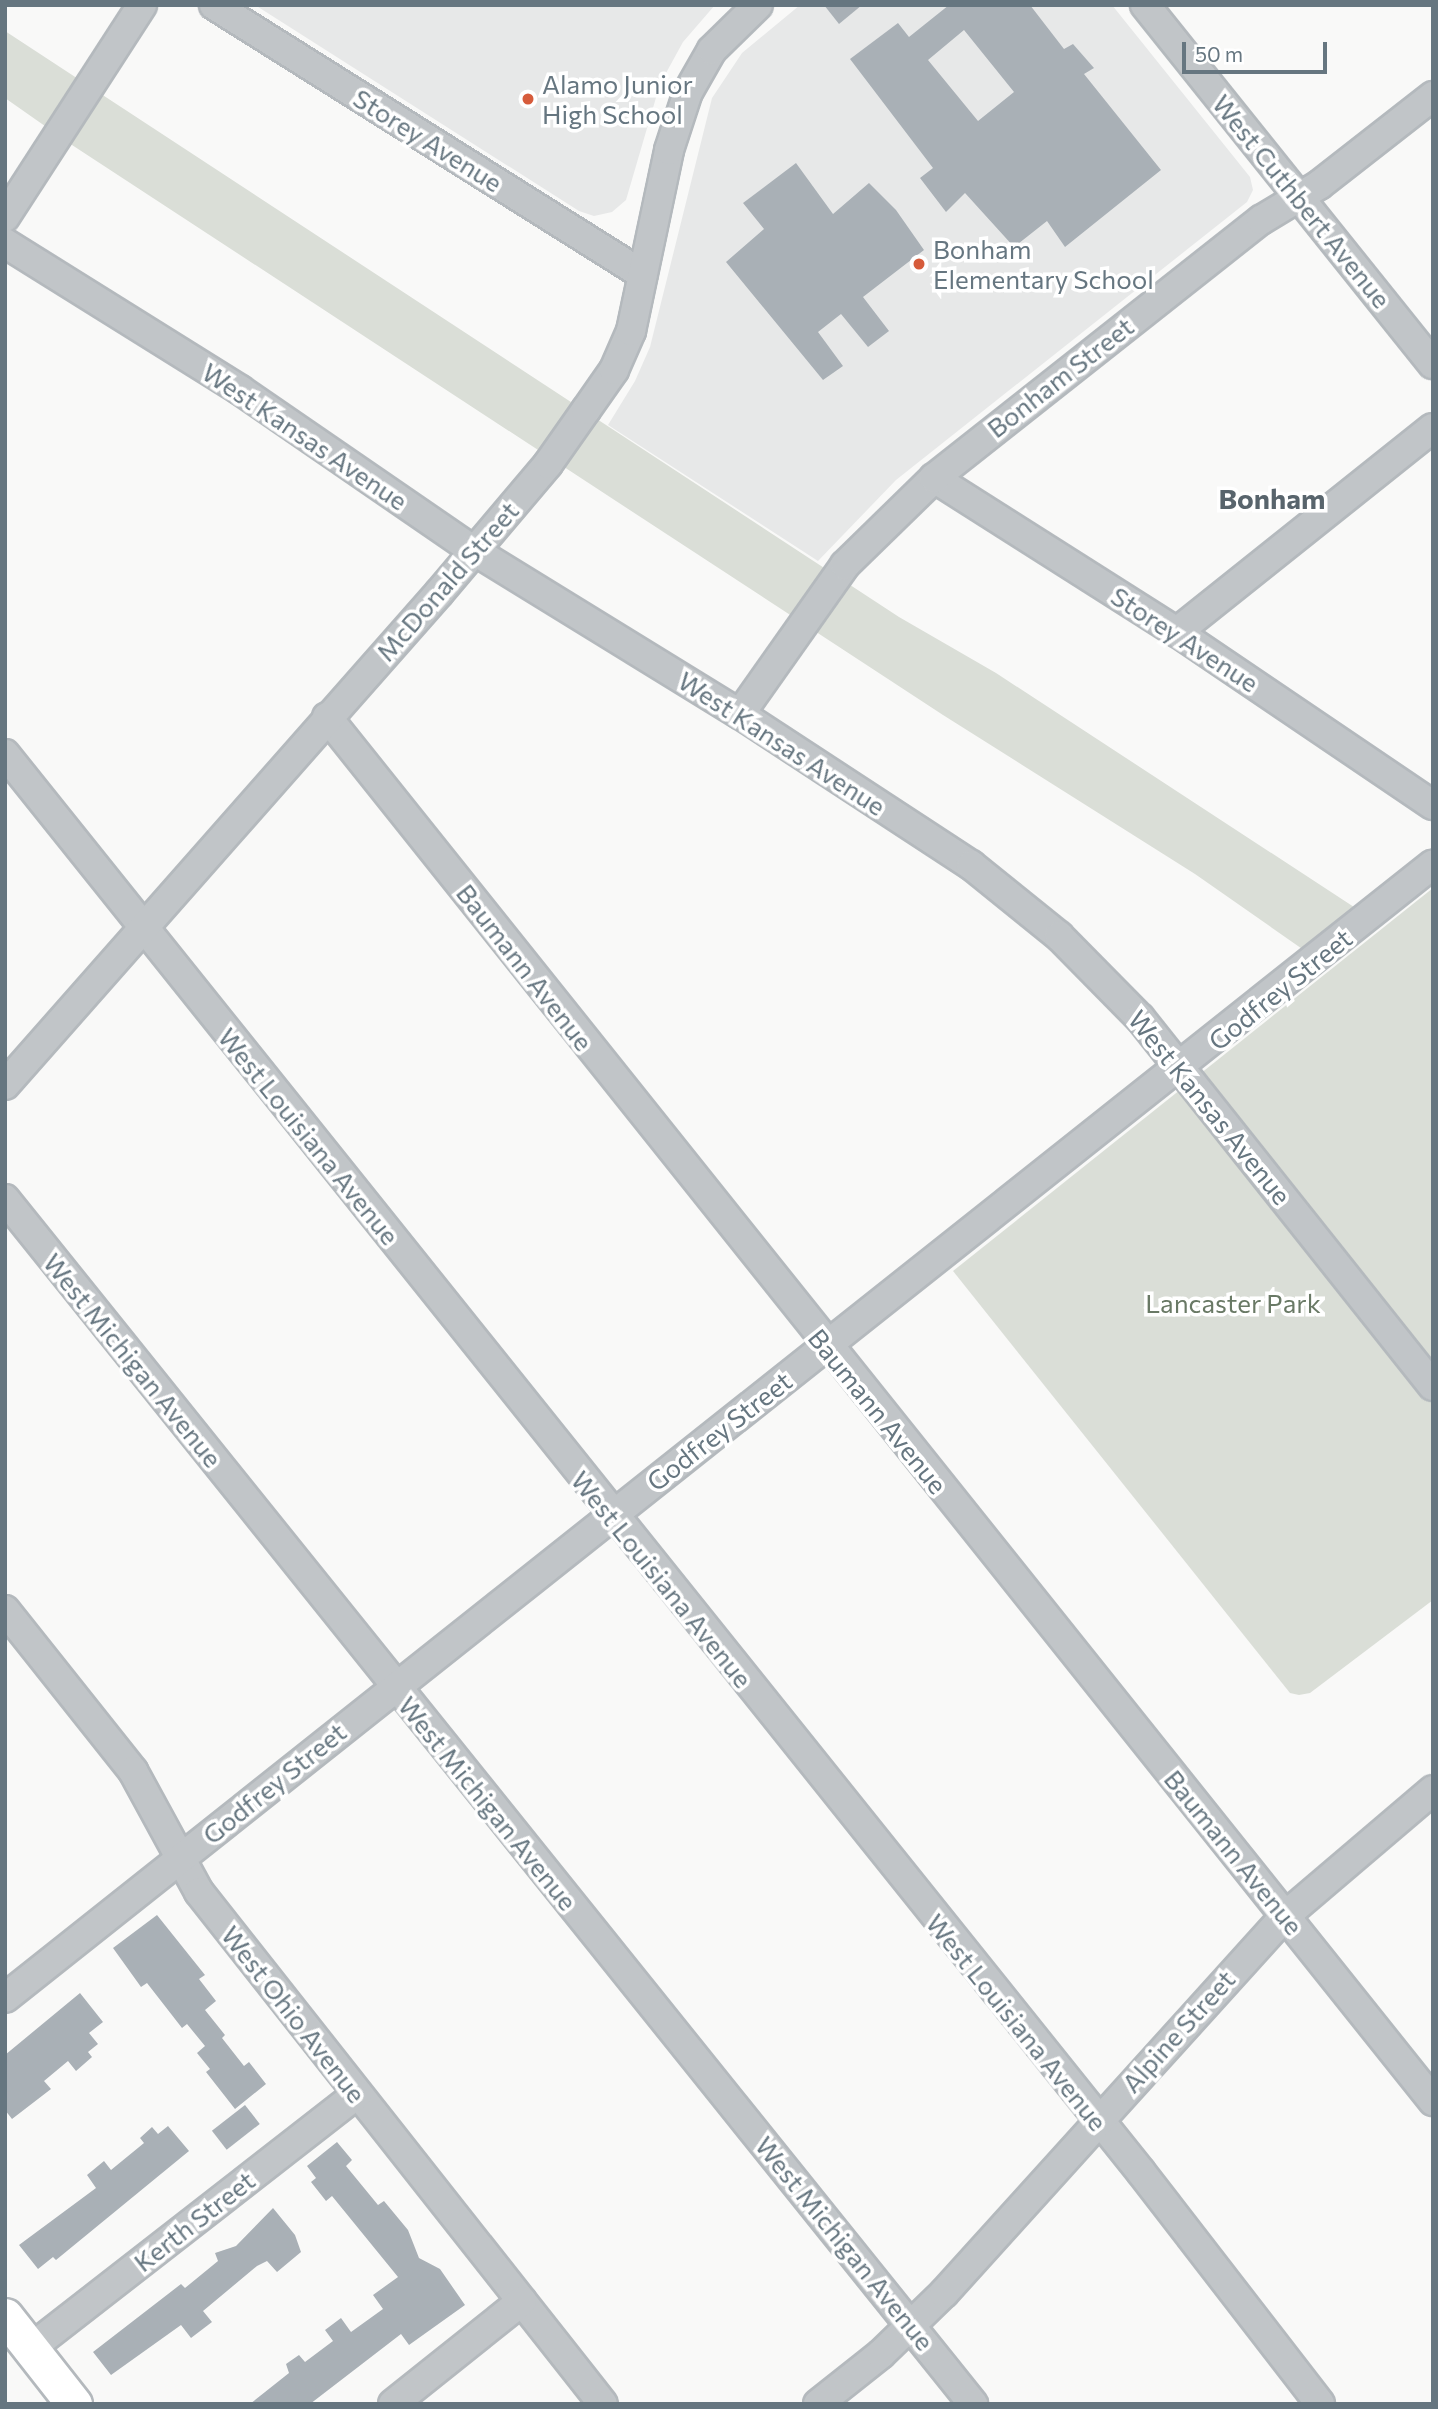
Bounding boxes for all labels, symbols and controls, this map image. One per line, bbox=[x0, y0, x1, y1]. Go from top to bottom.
scale bar bbox=[1186, 28, 1331, 72]
text: 50 m bbox=[1195, 41, 1243, 66]
place label: Alamo Junior High School bbox=[542, 68, 693, 130]
street label: Storey Avenue bbox=[348, 82, 508, 198]
street label: West Cuthbert Avenue bbox=[1206, 88, 1398, 314]
marker: Alamo Junior High School bbox=[520, 91, 536, 107]
place label: Bonham Elementary School bbox=[933, 233, 1154, 294]
marker: Bonham Elementary School bbox=[911, 256, 927, 272]
street label: Bonham Street bbox=[981, 310, 1139, 444]
street label: West Kansas Avenue bbox=[197, 356, 413, 516]
district label: Bonham bbox=[1219, 481, 1325, 515]
street label: McDonald Street bbox=[369, 495, 525, 667]
street label: Storey Avenue bbox=[1105, 580, 1265, 698]
street label: West Kansas Avenue bbox=[673, 664, 891, 822]
street label: Baumann Avenue bbox=[450, 878, 600, 1056]
street label: Godfrey Street bbox=[1202, 922, 1358, 1056]
street label: West Kansas Avenue bbox=[1122, 1004, 1298, 1210]
street label: West Louisiana Avenue bbox=[212, 1021, 406, 1251]
street label: West Michigan Avenue bbox=[37, 1247, 229, 1473]
park label: Lancaster Park bbox=[1145, 1287, 1321, 1319]
street label: Baumann Avenue bbox=[802, 1322, 954, 1500]
street label: Godfrey Street bbox=[640, 1365, 798, 1497]
street label: West Louisiana Avenue bbox=[565, 1464, 759, 1694]
street label: West Michigan Avenue bbox=[392, 1690, 584, 1916]
street label: Godfrey Street bbox=[196, 1716, 352, 1850]
street label: Baumann Avenue bbox=[1158, 1763, 1310, 1941]
street label: West Louisiana Avenue bbox=[920, 1907, 1114, 2137]
street label: West Ohio Avenue bbox=[215, 1919, 373, 2109]
street label: Alpine Street bbox=[1115, 1963, 1241, 2099]
street label: West Michigan Avenue bbox=[749, 2130, 941, 2356]
street label: Kerth Street bbox=[127, 2164, 261, 2278]

